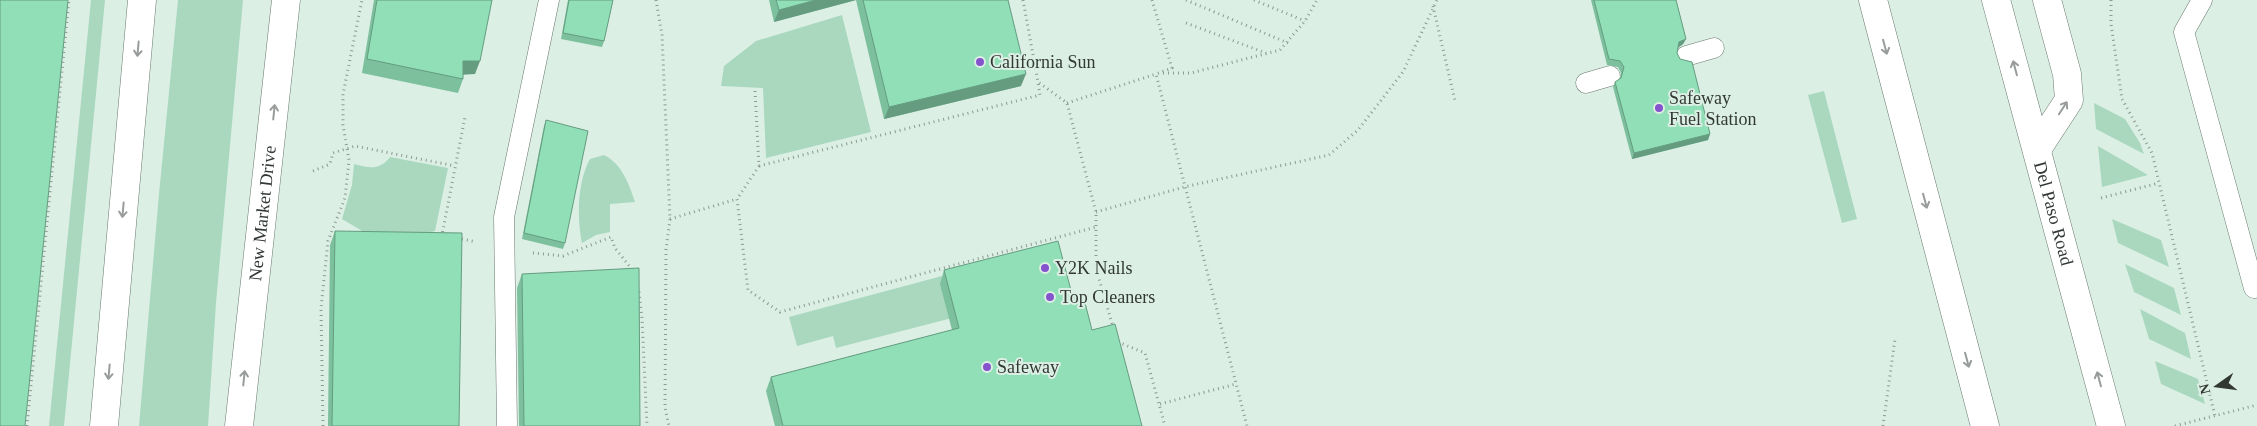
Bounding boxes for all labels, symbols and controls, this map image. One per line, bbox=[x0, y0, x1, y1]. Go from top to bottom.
one-way arrow bbox=[1881, 39, 1890, 55]
one-way arrow bbox=[133, 40, 142, 56]
place label: California Sun bbox=[990, 52, 1096, 72]
marker: California Sun bbox=[974, 56, 986, 68]
one-way arrow bbox=[2009, 60, 2019, 76]
place label: Safeway Fuel Station bbox=[1669, 88, 1757, 129]
one-way arrow bbox=[2058, 101, 2069, 115]
marker: Safeway Fuel Station bbox=[1653, 102, 1665, 114]
one-way arrow bbox=[269, 104, 279, 120]
street label: New Market Drive bbox=[245, 145, 280, 282]
street label: Del Paso Road bbox=[2030, 159, 2077, 268]
one-way arrow bbox=[1921, 192, 1930, 208]
one-way arrow bbox=[119, 202, 128, 218]
place label: Y2K Nails bbox=[1055, 258, 1133, 278]
marker: Y2K Nails bbox=[1039, 262, 1051, 274]
place label: Top Cleaners bbox=[1060, 287, 1155, 307]
marker: Top Cleaners bbox=[1044, 291, 1056, 303]
one-way arrow bbox=[1963, 352, 1973, 368]
place label: Safeway bbox=[997, 357, 1059, 377]
marker: Safeway bbox=[981, 361, 993, 373]
north arrow bbox=[2192, 361, 2242, 411]
one-way arrow bbox=[104, 364, 114, 380]
one-way arrow bbox=[239, 370, 249, 386]
one-way arrow bbox=[2093, 371, 2103, 387]
text: N bbox=[2196, 382, 2213, 396]

